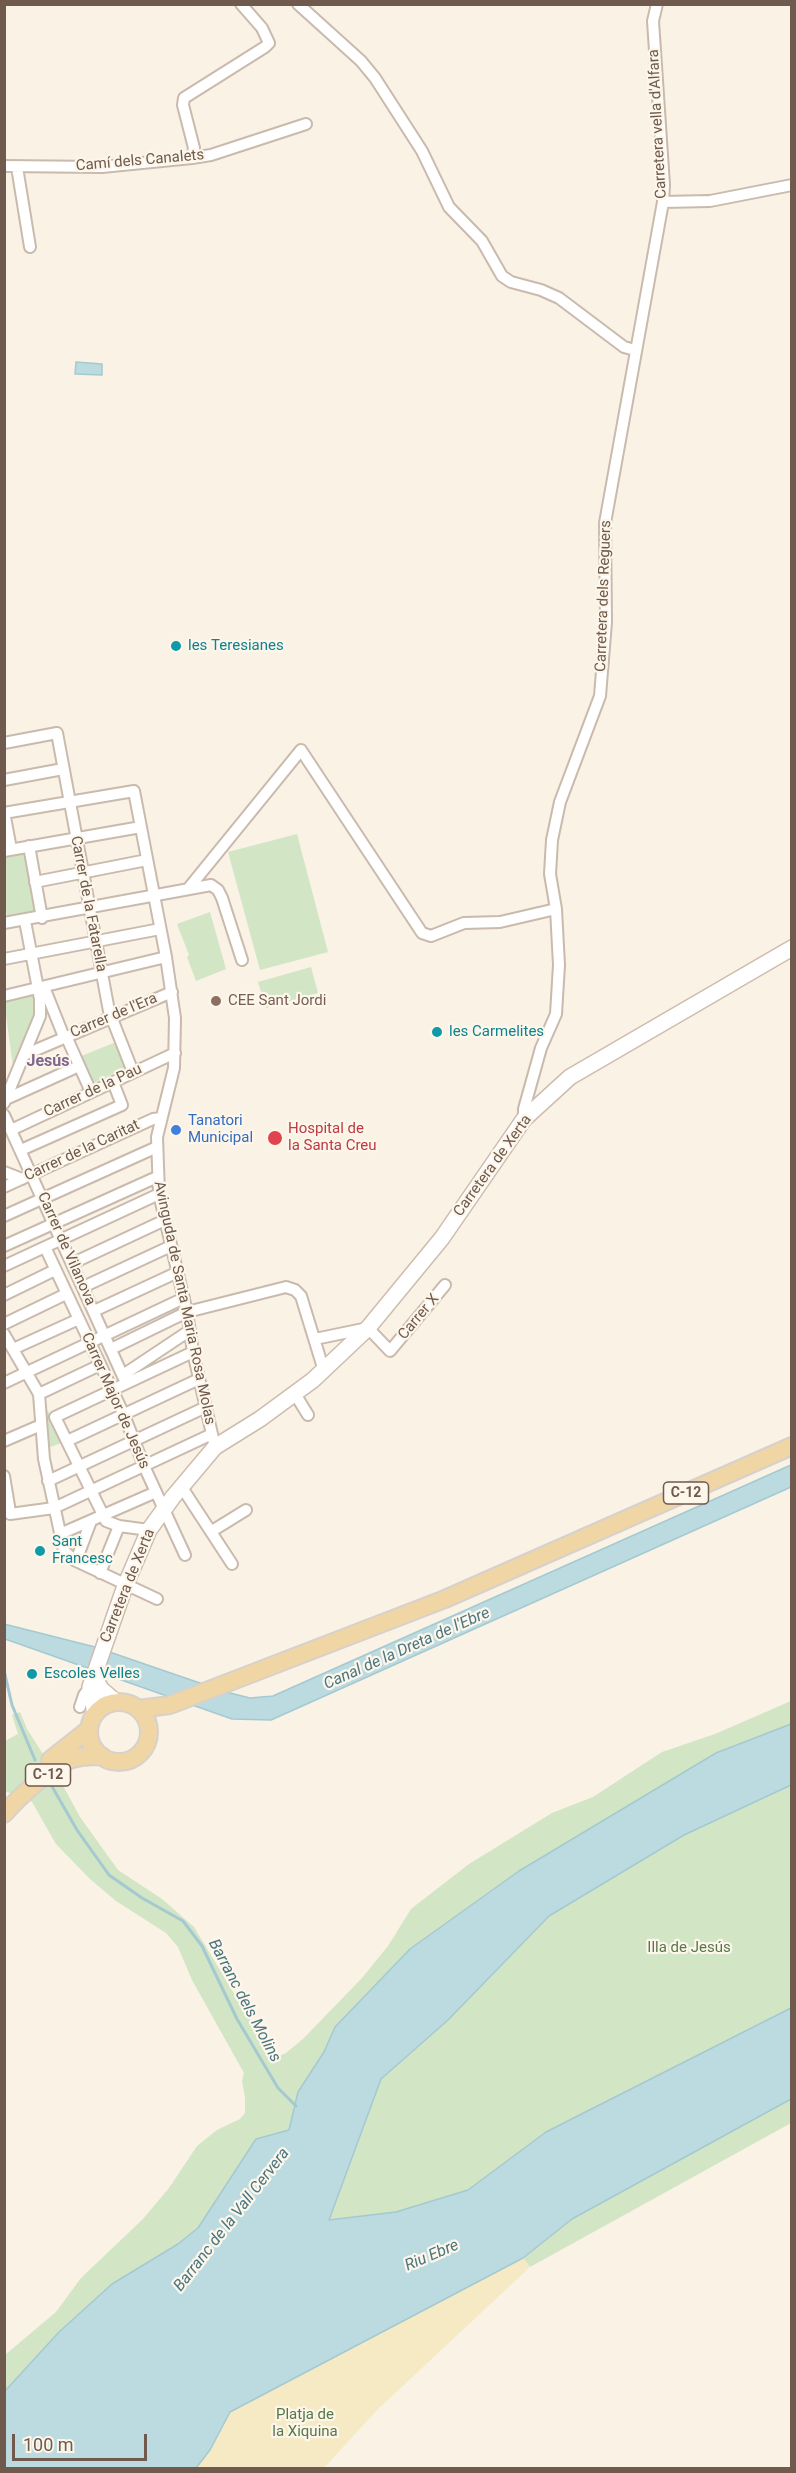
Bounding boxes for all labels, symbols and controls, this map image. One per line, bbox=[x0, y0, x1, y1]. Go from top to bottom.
street label: Carretera vella d'Alfara bbox=[645, 49, 671, 199]
street label: Camí dels Canalets bbox=[75, 146, 205, 176]
street label: Carretera dels Reguers bbox=[592, 520, 616, 672]
place label: les Teresianes bbox=[188, 637, 284, 655]
marker: les Teresianes bbox=[169, 639, 183, 653]
street label: Carrer de la Fatarella bbox=[66, 835, 110, 973]
street label: Carrer de l'Era bbox=[68, 990, 160, 1042]
place label: CEE Sant Jordi bbox=[228, 992, 326, 1010]
marker: CEE Sant Jordi bbox=[209, 994, 223, 1008]
place label: les Carmelites bbox=[449, 1023, 544, 1041]
marker: les Carmelites bbox=[430, 1025, 444, 1039]
district label: Jesús bbox=[27, 1052, 69, 1072]
street label: Carrer de la Pau bbox=[41, 1060, 145, 1122]
place label: Tanatori Municipal bbox=[188, 1112, 253, 1147]
street label: Carretera de Xerta bbox=[450, 1112, 536, 1220]
street label: Carrer de la Caritat bbox=[22, 1116, 142, 1186]
place label: Hospital de la Santa Creu bbox=[288, 1120, 377, 1155]
marker: Tanatori Municipal bbox=[169, 1123, 183, 1137]
marker: Hospital de la Santa Creu bbox=[266, 1129, 284, 1147]
street label: Avinguda de Santa Maria Rosa Molas bbox=[149, 1180, 219, 1426]
street label: Carrer de Vilanova bbox=[33, 1190, 99, 1308]
street label: Carrer X bbox=[395, 1290, 443, 1344]
street label: Carrer Major de Jesús bbox=[77, 1330, 153, 1472]
road number: C-12 bbox=[664, 1482, 708, 1504]
street label: Carretera de Xerta bbox=[97, 1526, 159, 1646]
place label: Sant Francesc bbox=[52, 1533, 113, 1568]
marker: Sant Francesc bbox=[33, 1544, 47, 1558]
water label: Canal de la Dreta de l'Ebre bbox=[321, 1604, 493, 1694]
place label: Escoles Velles bbox=[44, 1665, 140, 1683]
marker: Escoles Velles bbox=[25, 1667, 39, 1681]
road number: C-12 bbox=[26, 1764, 70, 1786]
water label: Barranc dels Molins bbox=[203, 1936, 285, 2066]
park label: Illa de Jesús bbox=[647, 1939, 731, 1957]
water label: Barranc de la Vall Cervera bbox=[170, 2144, 294, 2296]
water label: Riu Ebre bbox=[402, 2236, 462, 2276]
park label: Platja de la Xiquina bbox=[272, 2406, 338, 2441]
scale bar bbox=[15, 2422, 150, 2460]
text: 100 m bbox=[23, 2434, 74, 2455]

